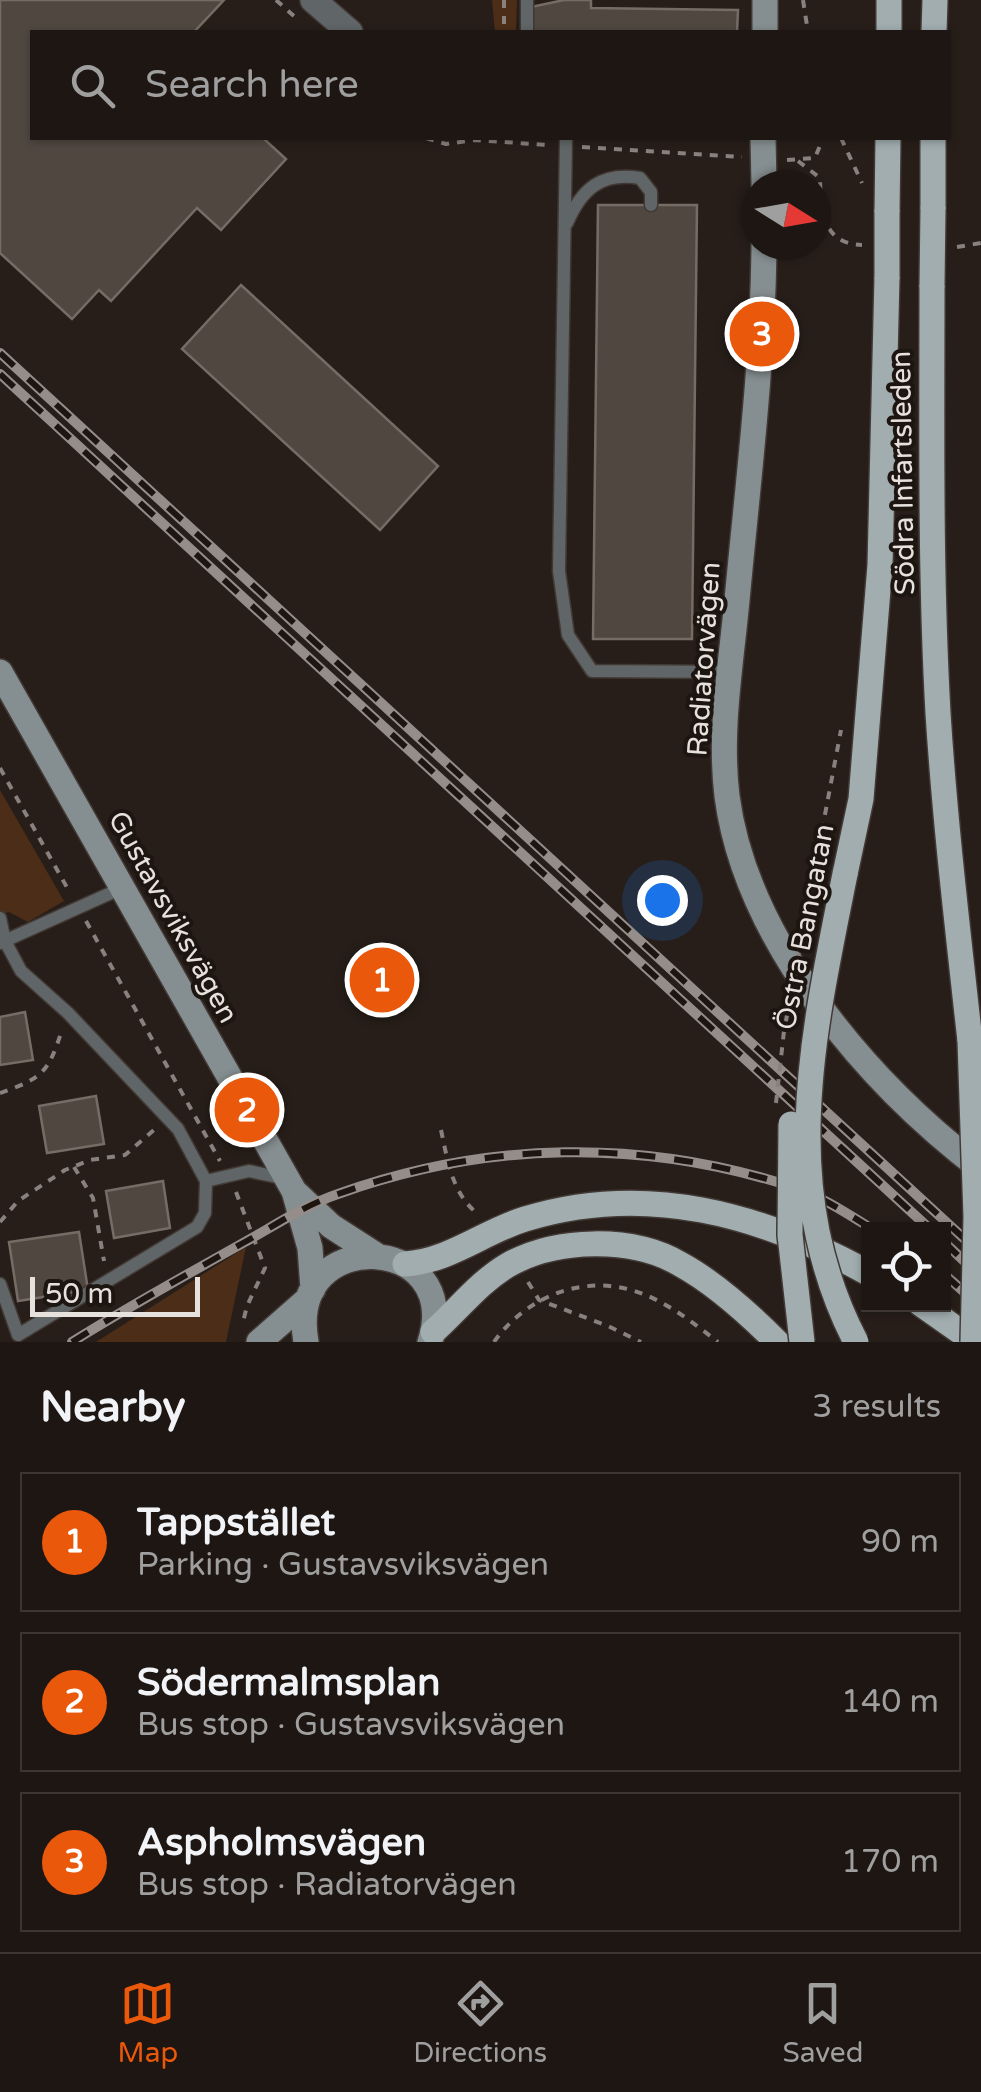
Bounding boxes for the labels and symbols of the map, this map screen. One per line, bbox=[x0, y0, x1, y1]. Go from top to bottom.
north arrow bbox=[741, 170, 831, 260]
pin: 3 bbox=[730, 296, 794, 372]
street label: Södra Infartsleden bbox=[884, 351, 922, 595]
street label: Radiatorvägen bbox=[680, 561, 728, 757]
street label: Gustavsviksvägen bbox=[101, 805, 245, 1029]
street label: Östra Bangatan bbox=[768, 821, 842, 1033]
your location bbox=[637, 875, 688, 926]
pin: 1 bbox=[350, 942, 414, 1018]
pin: 2 bbox=[214, 1072, 280, 1148]
scale bar bbox=[30, 1272, 200, 1316]

